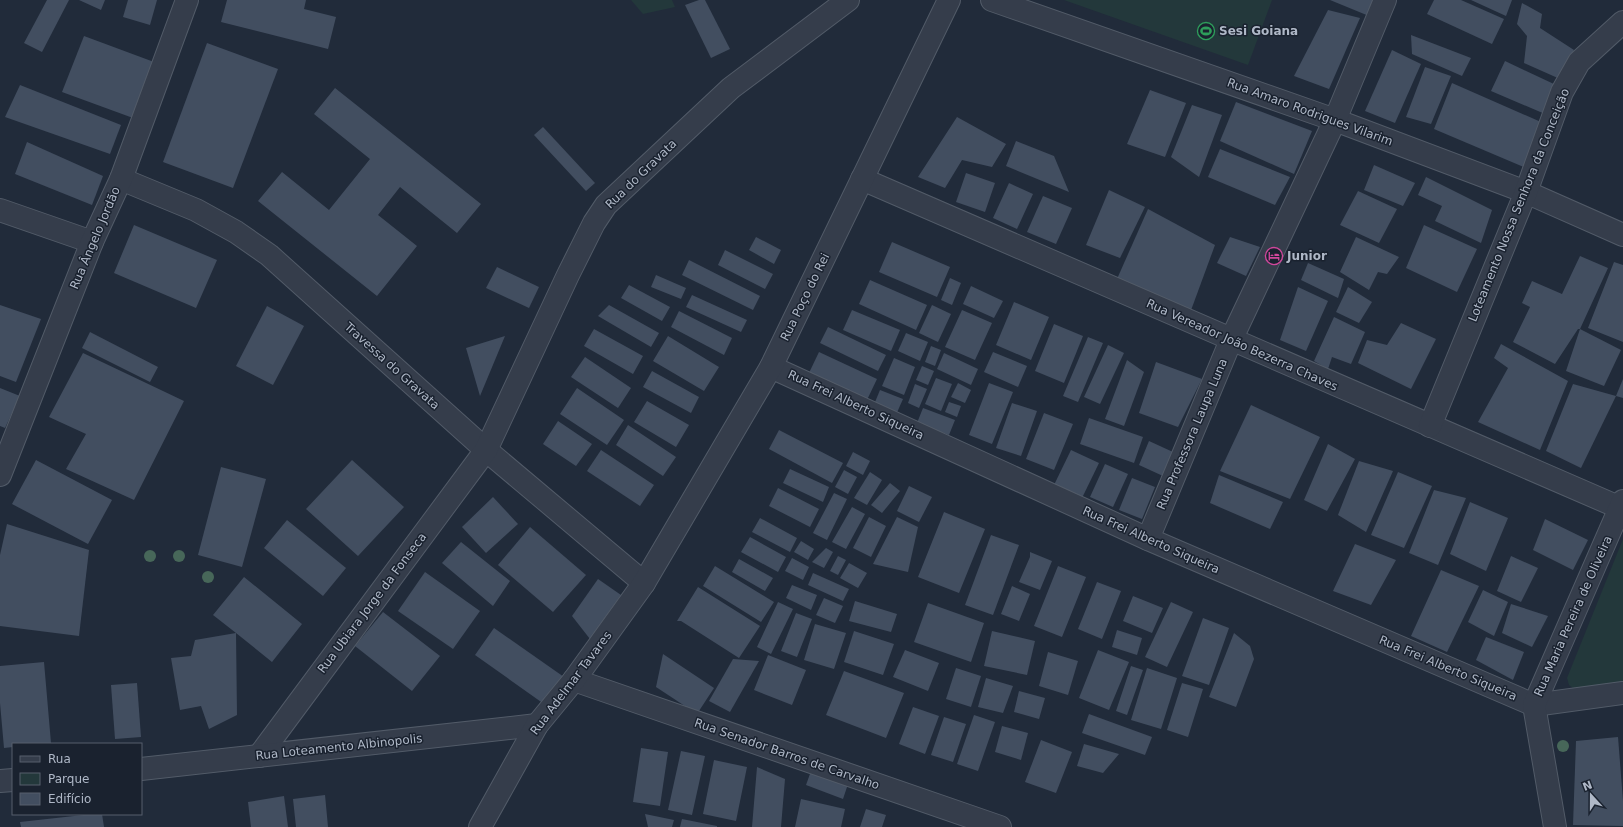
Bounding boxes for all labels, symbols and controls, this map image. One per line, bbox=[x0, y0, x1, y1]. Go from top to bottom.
sports icon: Sesi Goiana bbox=[1196, 21, 1216, 41]
place label: Sesi Goiana bbox=[1219, 24, 1298, 38]
street label: Rua Amaro Rodrigues Vilarim bbox=[1225, 75, 1395, 149]
street label: Loteamento Nossa Senhora da Conceição bbox=[1466, 86, 1572, 324]
street label: Rua do Gravata bbox=[603, 137, 679, 211]
street label: Rua Ângelo Jordão bbox=[66, 184, 123, 291]
hotel icon: Junior bbox=[1264, 246, 1284, 266]
place label: Junior bbox=[1286, 249, 1327, 263]
street label: Rua Poço do Rei bbox=[778, 251, 832, 343]
street label: Rua Vereador João Bezerra Chaves bbox=[1144, 296, 1340, 394]
street label: Travessa do Gravata bbox=[341, 319, 442, 412]
street label: Rua Professora Laupa Luna bbox=[1154, 356, 1230, 512]
street label: Rua Frei Alberto Siqueira bbox=[786, 367, 926, 443]
street label: Rua Frei Alberto Siqueira bbox=[1080, 503, 1222, 577]
street label: Rua Ubiara Jorge da Fonseca bbox=[315, 530, 429, 676]
street label: Rua Maria Pereira de Oliveira bbox=[1531, 533, 1615, 699]
street label: Rua Adelmar Tavares bbox=[527, 628, 615, 738]
street label: Rua Frei Alberto Siqueira bbox=[1377, 633, 1519, 703]
street label: Rua Senador Barros de Carvalho bbox=[693, 716, 881, 792]
street label: Rua Loteamento Albinopolis bbox=[255, 731, 423, 763]
legend bbox=[12, 743, 142, 815]
text: Rua bbox=[48, 752, 71, 766]
text: Parque bbox=[48, 772, 89, 786]
north arrow bbox=[1571, 775, 1611, 815]
text: N bbox=[1581, 778, 1594, 794]
text: Edifício bbox=[48, 792, 91, 806]

